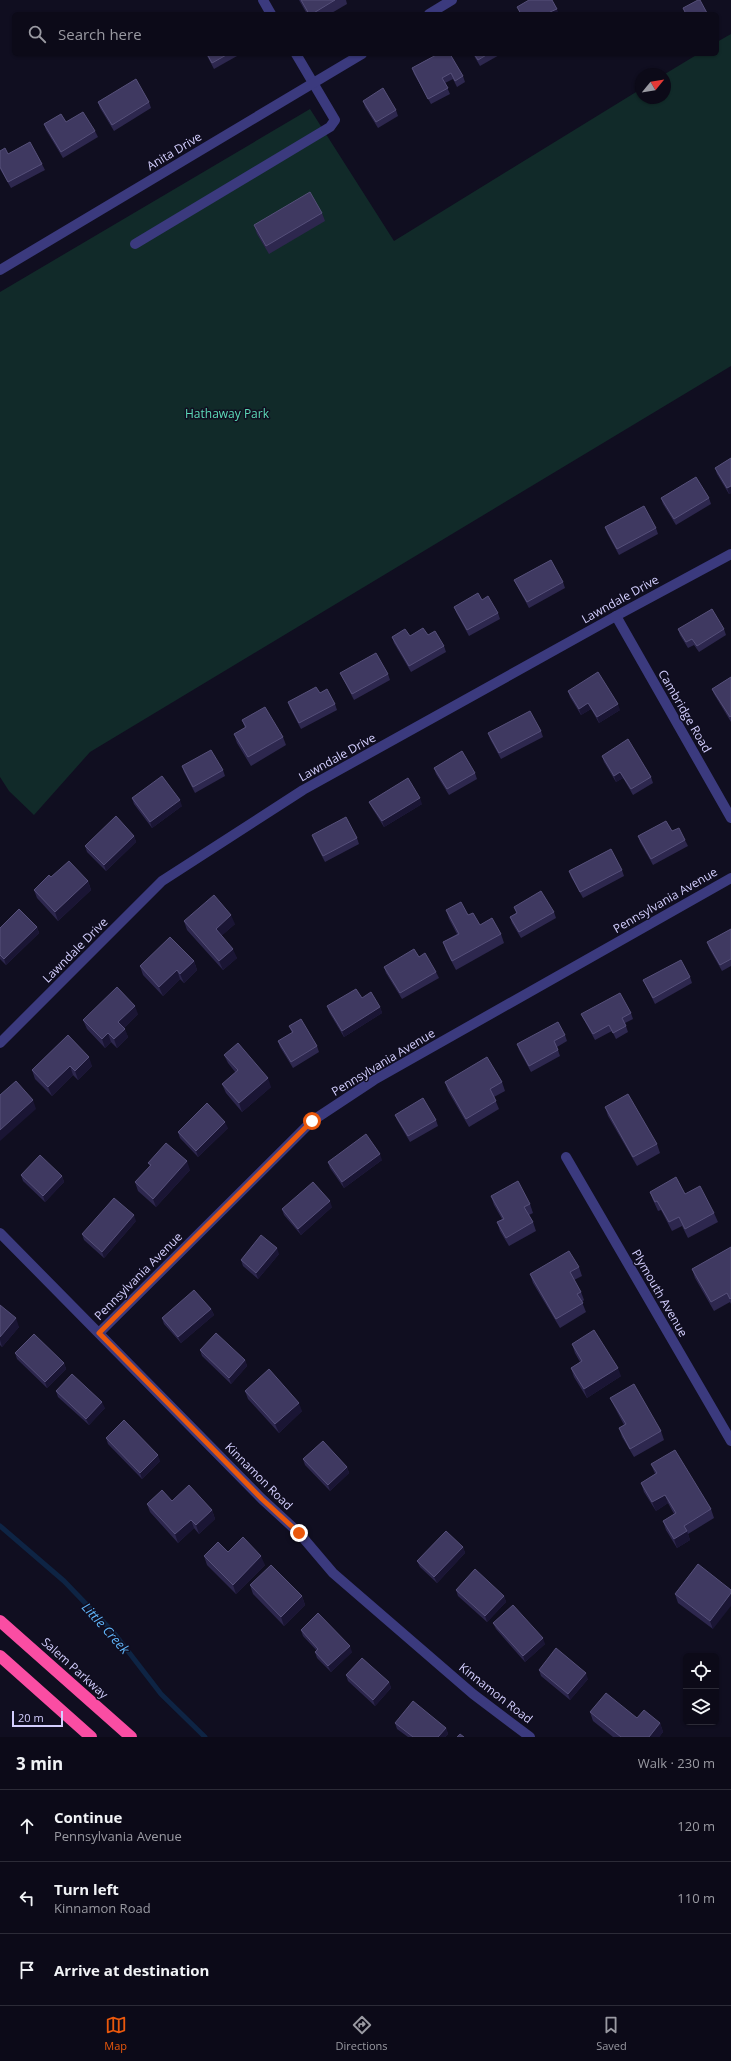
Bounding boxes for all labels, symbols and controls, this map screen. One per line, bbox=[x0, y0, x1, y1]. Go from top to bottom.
search box bbox=[12, 12, 719, 56]
icon: search bbox=[26, 23, 48, 45]
text: Search here bbox=[58, 24, 142, 44]
north arrow bbox=[635, 68, 671, 104]
street label: Anita Drive bbox=[143, 128, 205, 174]
park label: Hathaway Park bbox=[185, 405, 270, 422]
street label: Lawndale Drive bbox=[578, 571, 662, 627]
street label: Cambridge Road bbox=[654, 666, 716, 756]
street label: Lawndale Drive bbox=[295, 729, 379, 785]
street label: Pennsylvania Avenue bbox=[610, 863, 721, 937]
street label: Lawndale Drive bbox=[39, 913, 112, 986]
street label: Pennsylvania Avenue bbox=[328, 1024, 438, 1100]
route start bbox=[303, 1112, 321, 1130]
street label: Pennsylvania Avenue bbox=[90, 1228, 186, 1324]
street label: Plymouth Avenue bbox=[628, 1246, 692, 1340]
street label: Kinnamon Road bbox=[221, 1438, 297, 1514]
route end bbox=[290, 1524, 308, 1542]
water label: Little Creek bbox=[78, 1598, 134, 1658]
street label: Salem Parkway bbox=[38, 1633, 113, 1703]
map controls bbox=[683, 1653, 719, 1725]
button: locate bbox=[683, 1653, 719, 1689]
street label: Kinnamon Road bbox=[456, 1659, 536, 1727]
button: layers bbox=[683, 1689, 719, 1725]
scale bar bbox=[12, 1709, 63, 1728]
text: 20 m bbox=[18, 1710, 44, 1725]
text: 3 min bbox=[16, 1752, 63, 1775]
text: Walk · 230 m bbox=[638, 1754, 715, 1772]
text: Continue bbox=[54, 1807, 122, 1827]
icon: ahead bbox=[16, 1815, 38, 1837]
text: 120 m bbox=[677, 1817, 715, 1835]
text: Pennsylvania Avenue bbox=[54, 1827, 182, 1845]
text: Turn left bbox=[54, 1879, 119, 1899]
icon: left bbox=[16, 1887, 38, 1909]
text: 110 m bbox=[677, 1889, 715, 1907]
text: Kinnamon Road bbox=[54, 1899, 151, 1917]
icon: arrive bbox=[16, 1959, 38, 1981]
text: Arrive at destination bbox=[54, 1960, 209, 1980]
tab: Map bbox=[104, 2014, 127, 2053]
tab: Directions bbox=[336, 2014, 388, 2053]
tab: Saved bbox=[596, 2014, 627, 2053]

